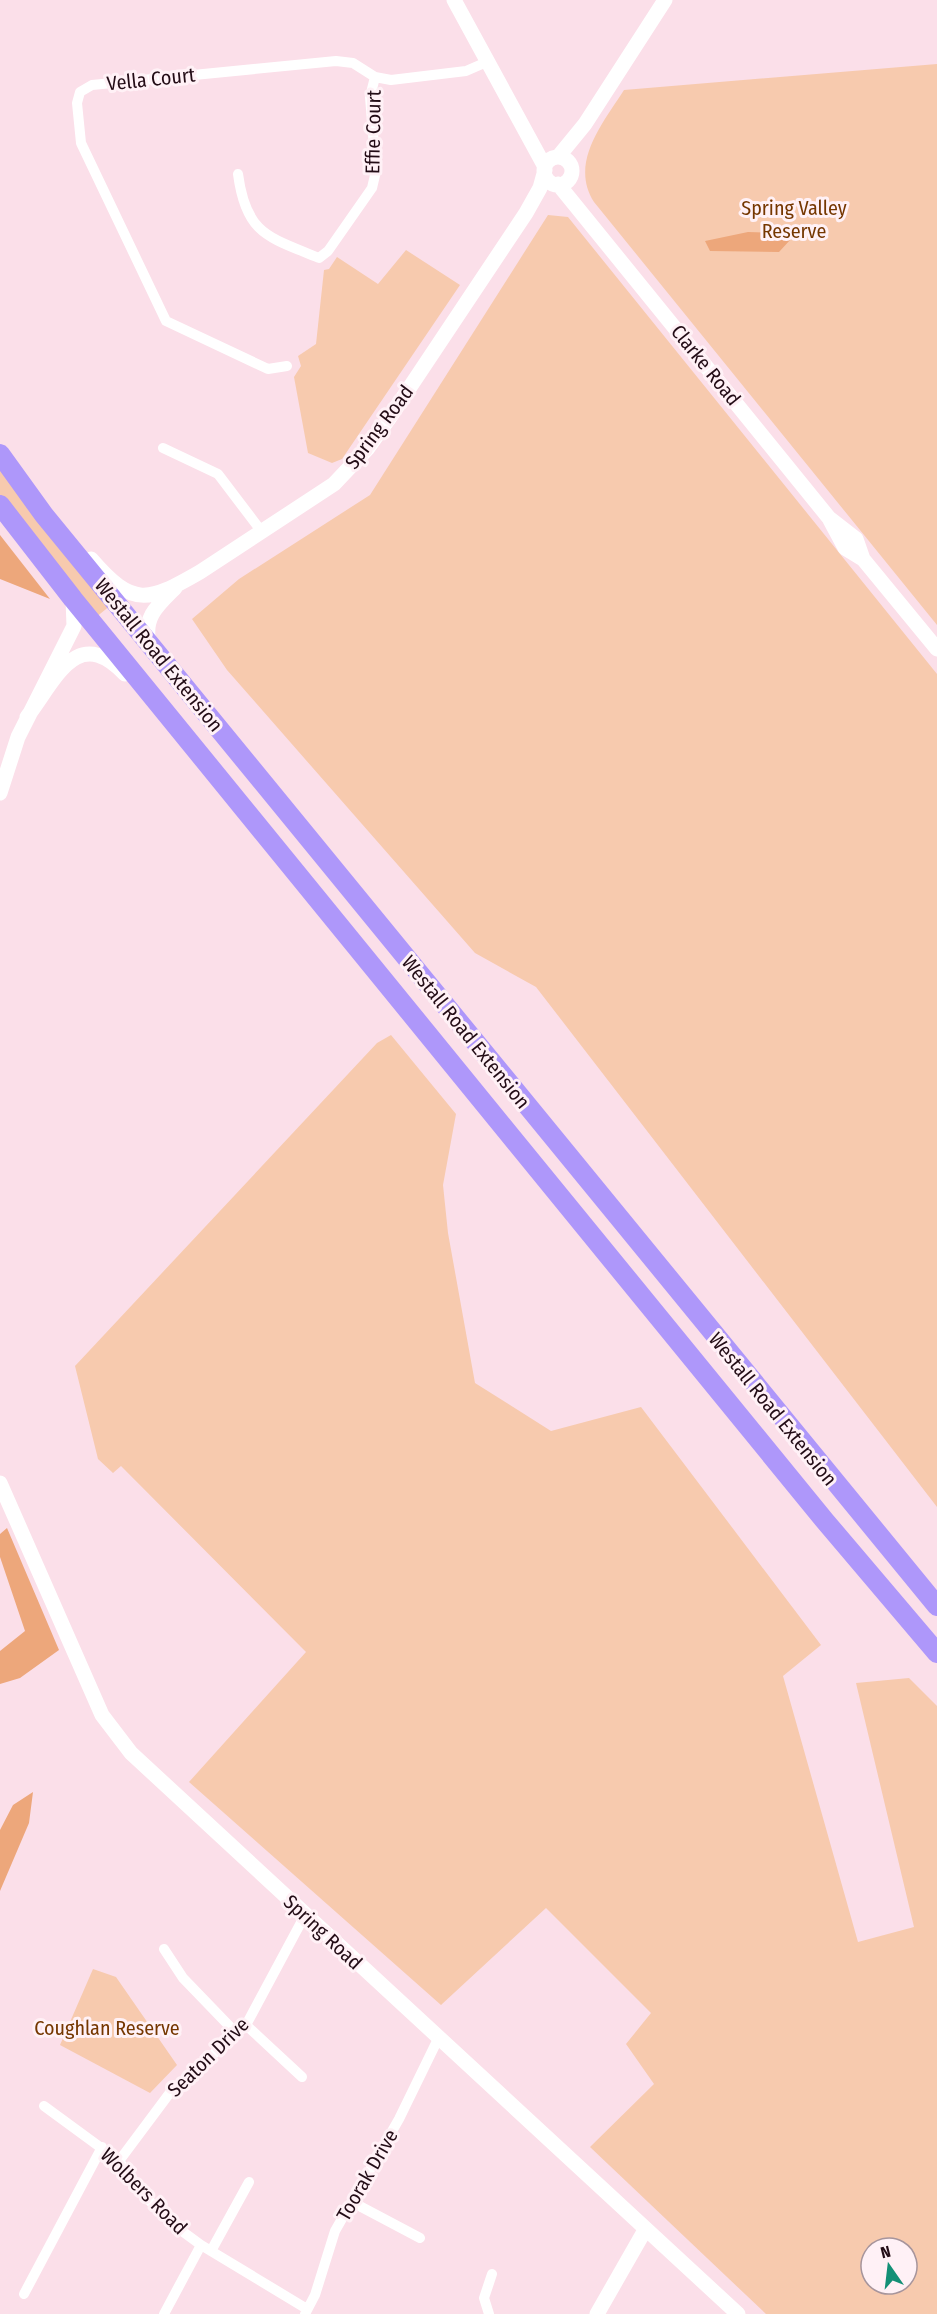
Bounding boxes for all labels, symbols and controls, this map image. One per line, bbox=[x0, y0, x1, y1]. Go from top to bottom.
street label: Vella Court bbox=[106, 62, 197, 96]
street label: Effie Court bbox=[360, 89, 386, 174]
park label: Spring Valley Reserve bbox=[741, 196, 847, 243]
street label: Clarke Road bbox=[666, 320, 746, 410]
street label: Spring Road bbox=[340, 380, 418, 474]
street label: Westall Road Extension bbox=[90, 574, 228, 736]
street label: Westall Road Extension bbox=[397, 951, 535, 1113]
street label: Westall Road Extension bbox=[704, 1328, 842, 1490]
street label: Spring Road bbox=[279, 1890, 367, 1974]
street label: Seaton Drive bbox=[162, 2012, 254, 2102]
park label: Coughlan Reserve bbox=[34, 2016, 180, 2040]
street label: Toorak Drive bbox=[331, 2125, 403, 2225]
street label: Wolbers Road bbox=[96, 2143, 192, 2239]
north arrow bbox=[859, 2236, 919, 2296]
text: N bbox=[879, 2242, 892, 2262]

